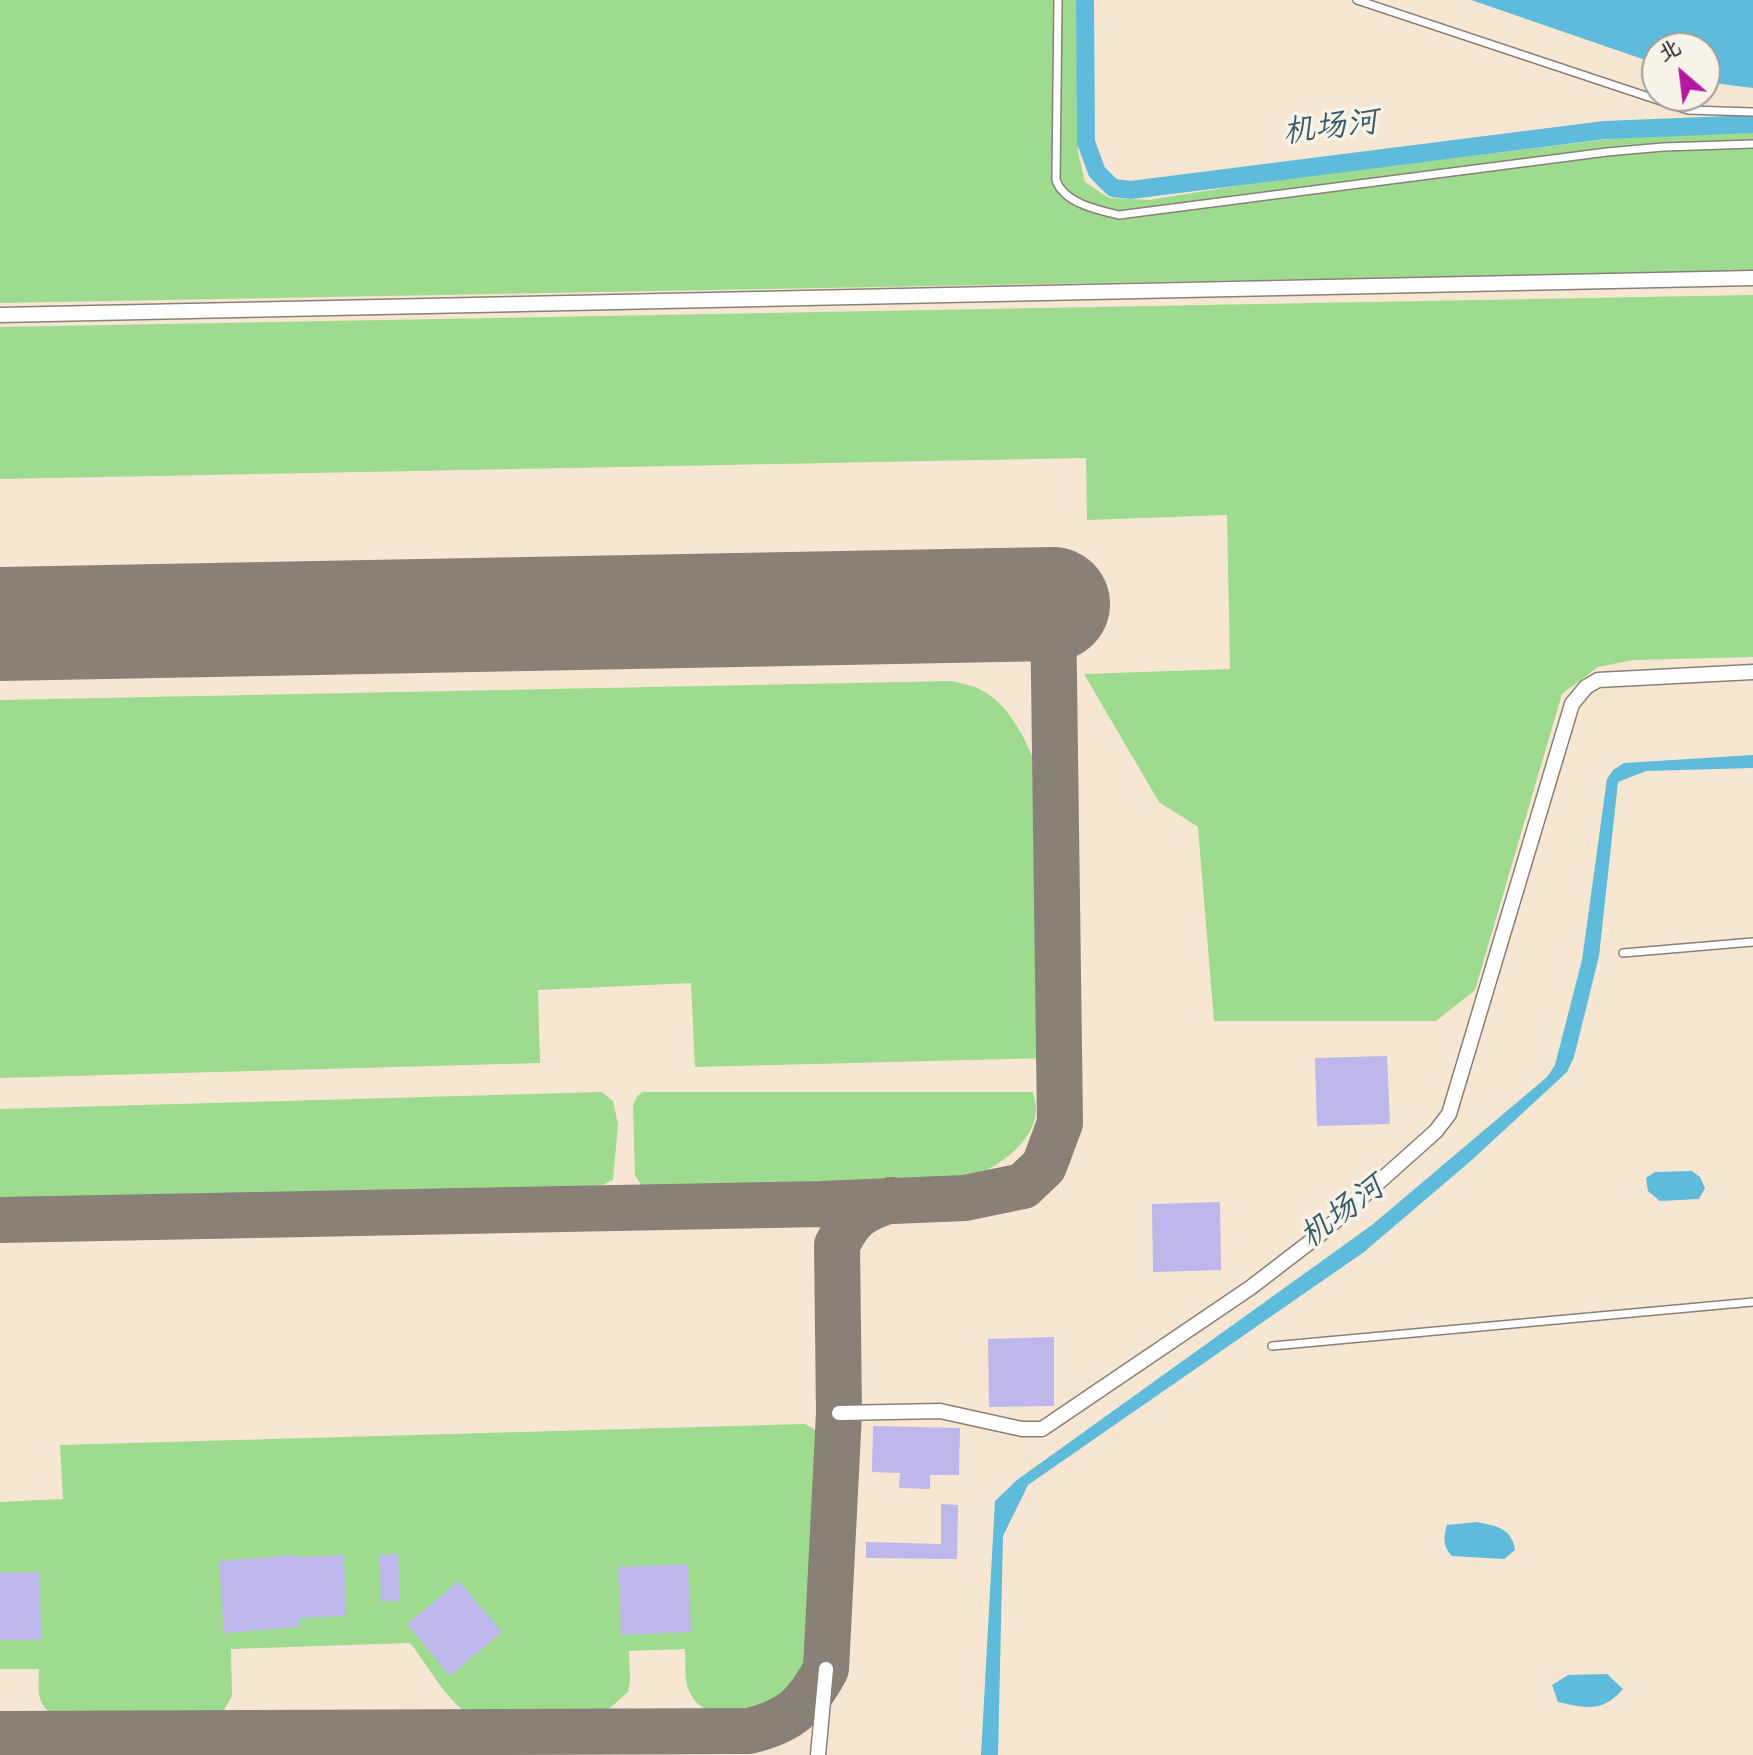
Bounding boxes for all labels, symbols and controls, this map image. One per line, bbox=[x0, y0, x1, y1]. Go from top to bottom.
north arrow bbox=[1641, 32, 1721, 112]
text: 北 bbox=[1653, 33, 1687, 71]
water label: 机场河 bbox=[1281, 107, 1381, 157]
water label: 机场河 bbox=[1295, 1172, 1395, 1260]

